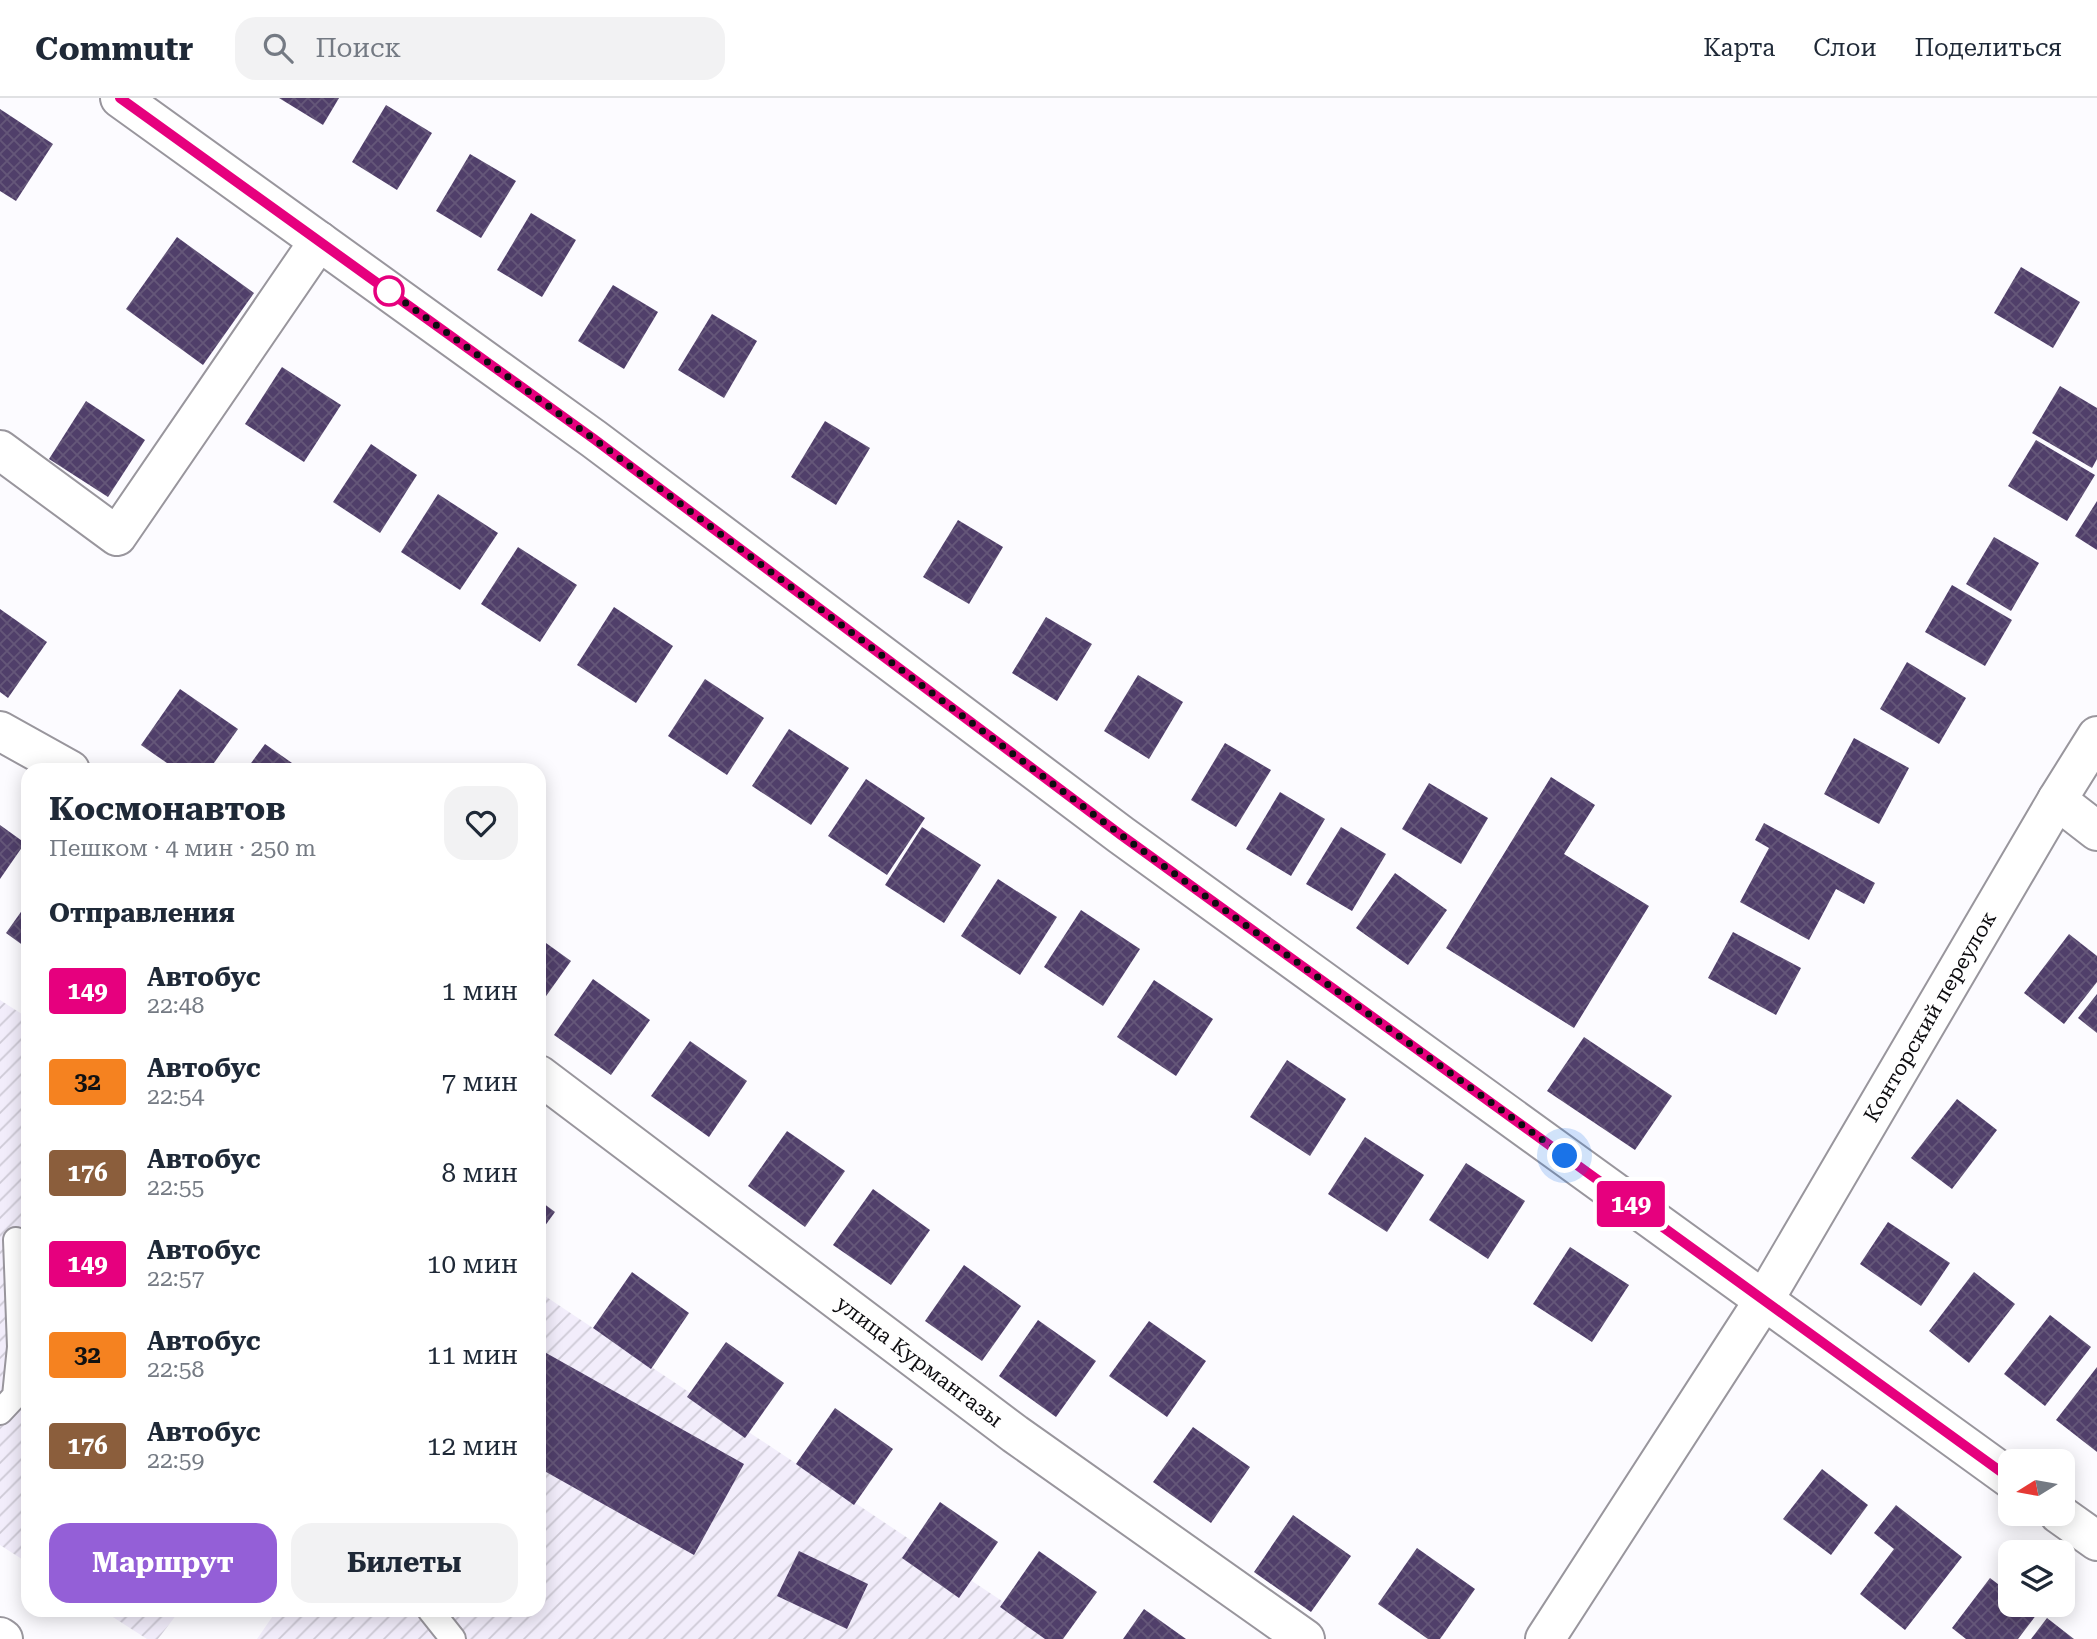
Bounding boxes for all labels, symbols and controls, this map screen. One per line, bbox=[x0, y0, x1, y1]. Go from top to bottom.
search box bbox=[235, 17, 725, 80]
text: Commutr bbox=[35, 29, 193, 68]
icon: search bbox=[259, 29, 297, 67]
text: Поиск bbox=[315, 33, 401, 63]
text: Карта bbox=[1703, 34, 1775, 62]
text: Слои bbox=[1813, 34, 1876, 62]
text: Поделиться bbox=[1914, 34, 2062, 62]
unlabelled marker bbox=[374, 276, 404, 306]
button: heart bbox=[444, 786, 518, 860]
text: Космонавтов bbox=[49, 789, 286, 828]
text: Пешком · 4 мин · 250 m bbox=[49, 835, 316, 862]
text: Отправления bbox=[49, 898, 235, 928]
street label: Конторский переулок bbox=[1859, 907, 2001, 1126]
text: Автобус bbox=[147, 962, 261, 992]
text: 1 мин bbox=[441, 976, 518, 1006]
text: 149 bbox=[67, 977, 108, 1005]
text: 22:48 bbox=[147, 992, 204, 1019]
text: Автобус bbox=[147, 1053, 261, 1083]
text: 7 мин bbox=[441, 1067, 518, 1097]
text: 32 bbox=[74, 1068, 101, 1096]
text: 22:54 bbox=[147, 1083, 204, 1110]
your location bbox=[1547, 1138, 1582, 1173]
text: Автобус bbox=[147, 1144, 261, 1174]
text: 8 мин bbox=[441, 1158, 518, 1188]
text: 176 bbox=[67, 1159, 108, 1187]
text: 22:55 bbox=[147, 1174, 204, 1201]
line badge: 149 bbox=[1591, 1181, 1671, 1227]
text: 149 bbox=[1611, 1190, 1651, 1218]
text: Автобус bbox=[147, 1235, 261, 1265]
text: 10 мин bbox=[427, 1249, 518, 1279]
text: 149 bbox=[67, 1250, 108, 1278]
text: 22:57 bbox=[147, 1265, 204, 1292]
street label: улица Курмангазы bbox=[831, 1291, 1007, 1432]
text: Автобус bbox=[147, 1326, 261, 1356]
text: 11 мин bbox=[427, 1340, 518, 1370]
text: 32 bbox=[74, 1341, 101, 1369]
text: 22:58 bbox=[147, 1356, 204, 1383]
text: Автобус bbox=[147, 1417, 261, 1447]
text: 12 мин bbox=[427, 1431, 518, 1461]
text: 176 bbox=[67, 1432, 108, 1460]
text: 22:59 bbox=[147, 1447, 204, 1474]
north arrow bbox=[1998, 1449, 2076, 1526]
map controls bbox=[1998, 1449, 2075, 1617]
button: Маршрут bbox=[49, 1523, 277, 1603]
button: Билеты bbox=[291, 1523, 518, 1603]
button: layers bbox=[1998, 1540, 2075, 1617]

